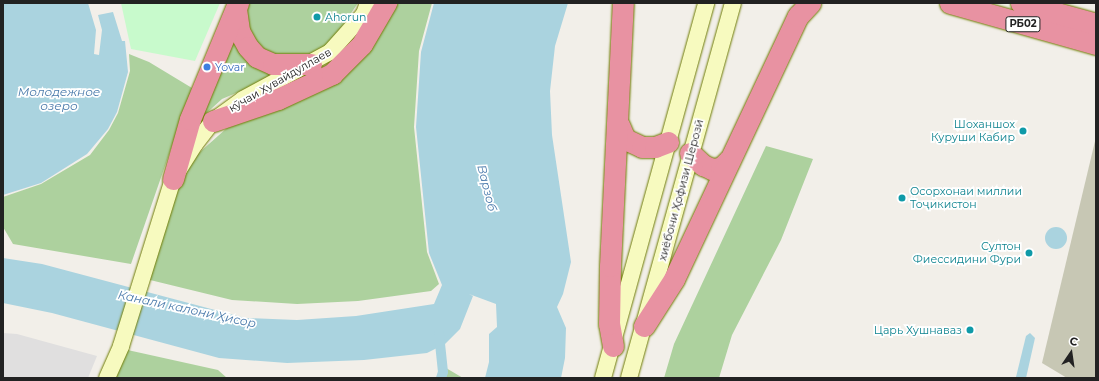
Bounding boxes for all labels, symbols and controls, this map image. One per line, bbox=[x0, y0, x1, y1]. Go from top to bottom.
place label: Ahorun bbox=[325, 10, 366, 24]
marker: Ahorun bbox=[312, 12, 322, 22]
road number: РБ02 bbox=[1005, 16, 1041, 32]
street label: кӯчаи Хувайдуллаев bbox=[226, 45, 334, 115]
place label: Yovar bbox=[215, 60, 245, 74]
marker: Yovar bbox=[202, 62, 212, 72]
water label: Молодежное озеро bbox=[18, 85, 100, 113]
street label: хиёбони Ҳофизи Шерозӣ bbox=[656, 118, 706, 262]
place label: Шоханшох Куруши Кабир bbox=[931, 118, 1015, 144]
marker: Шоханшох Куруши Кабир bbox=[1018, 126, 1028, 136]
water label: Варзоб bbox=[474, 163, 500, 213]
place label: Осорхонаи миллии Тоҷикистон bbox=[910, 185, 1022, 211]
marker: Осорхонаи миллии Тоҷикистон bbox=[897, 193, 907, 203]
place label: Султон Фиессидини Фури bbox=[913, 240, 1021, 266]
marker: Султон Фиессидини Фури bbox=[1024, 248, 1034, 258]
water label: Канали калони Ҳисор bbox=[117, 287, 257, 331]
place label: Царь Хушнаваз bbox=[874, 323, 962, 337]
marker: Царь Хушнаваз bbox=[965, 325, 975, 335]
north arrow bbox=[1051, 333, 1091, 373]
text: С bbox=[1068, 334, 1079, 349]

